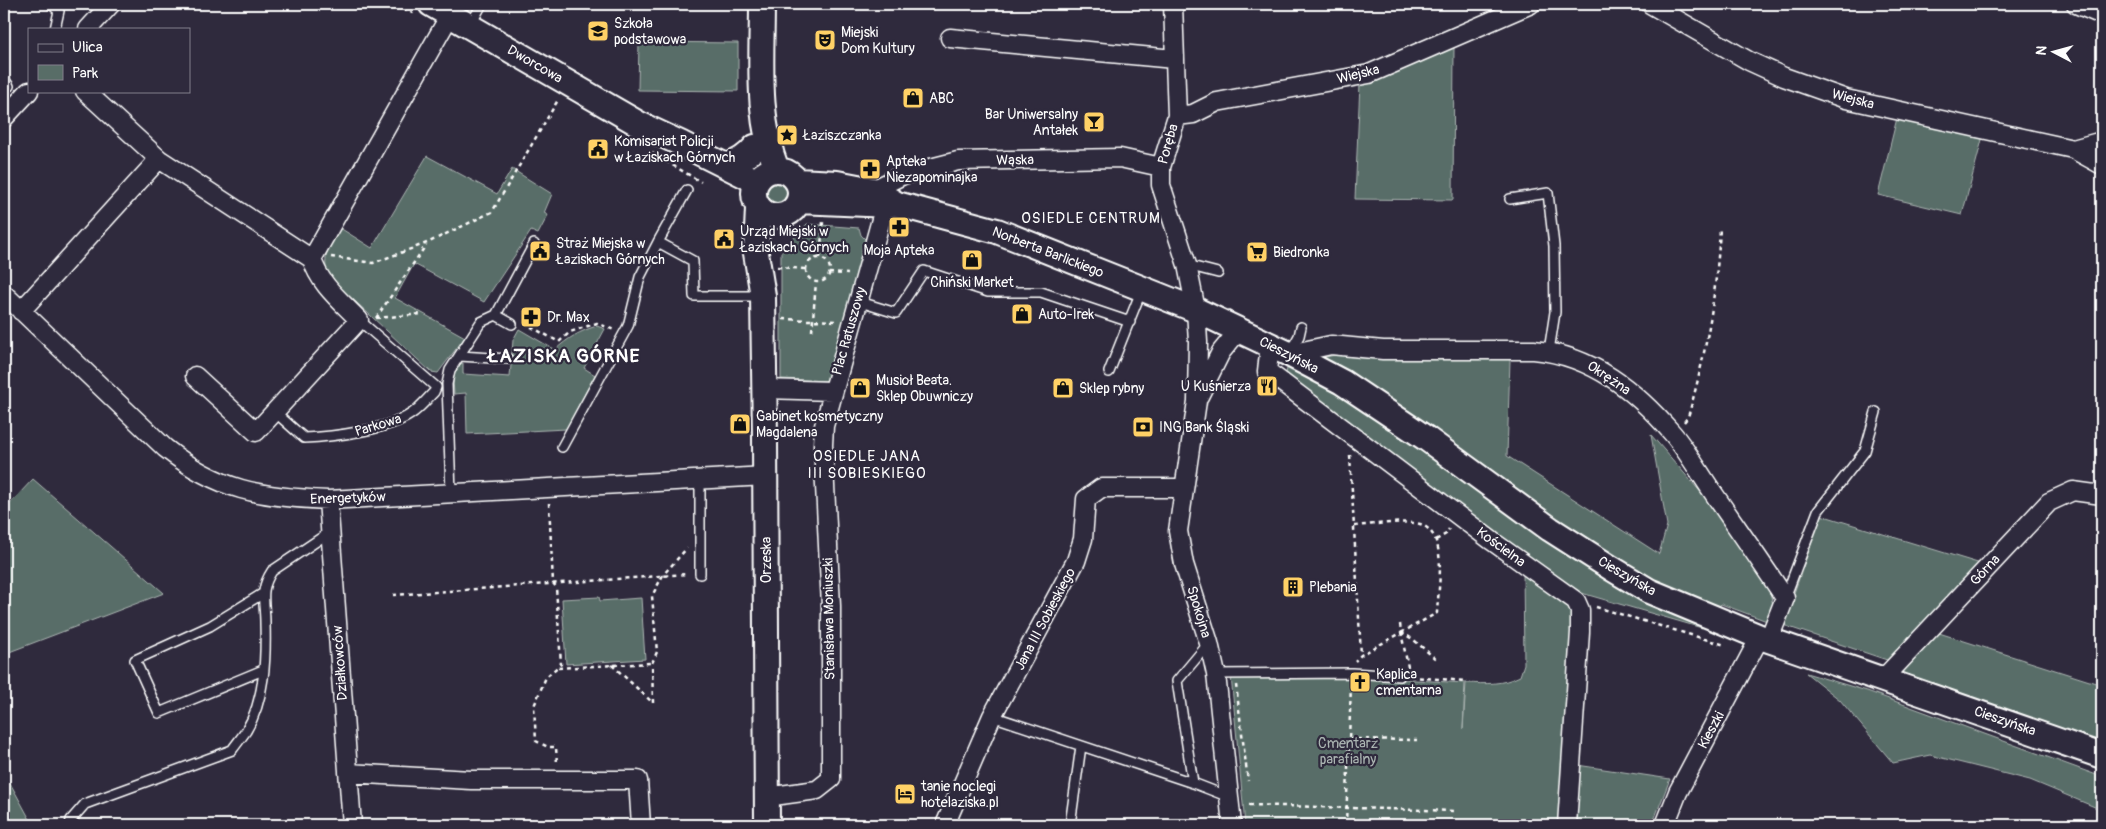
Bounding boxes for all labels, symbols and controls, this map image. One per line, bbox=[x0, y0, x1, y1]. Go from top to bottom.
place label: Szkoła podstawowa bbox=[614, 15, 686, 48]
school or university icon: Szkoła podstawowa bbox=[586, 19, 610, 43]
place label: Miejski Dom Kultury bbox=[841, 24, 915, 57]
legend bbox=[28, 28, 190, 92]
theatre icon: Miejski Dom Kultury bbox=[813, 28, 837, 52]
north arrow bbox=[2028, 28, 2078, 78]
text: Ulica bbox=[72, 38, 103, 57]
street label: Dworcowa bbox=[504, 41, 566, 87]
text: N bbox=[2033, 45, 2051, 56]
street label: Wiejska bbox=[1335, 61, 1381, 87]
text: Park bbox=[72, 64, 99, 83]
street label: Wiejska bbox=[1830, 85, 1876, 113]
shop icon: ABC bbox=[901, 86, 925, 110]
place label: ABC bbox=[929, 90, 955, 107]
place label: Bar Uniwersalny Antałek bbox=[985, 106, 1078, 139]
bar icon: Bar Uniwersalny Antałek bbox=[1082, 110, 1106, 134]
street label: Poręba bbox=[1154, 122, 1182, 166]
place icon: Łaziszczanka bbox=[775, 123, 799, 147]
place label: Łaziszczanka bbox=[802, 127, 882, 144]
place label: Komisariat Policji w Łaziskach Górnych bbox=[614, 133, 735, 166]
public building icon: Komisariat Policji w Łaziskach Górnych bbox=[586, 137, 610, 161]
street label: Wąska bbox=[996, 151, 1034, 169]
place label: Apteka Niezapominajka bbox=[886, 153, 977, 186]
pharmacy icon: Apteka Niezapominajka bbox=[858, 157, 882, 181]
district label: OSIEDLE CENTRUM bbox=[1021, 209, 1161, 228]
pharmacy icon: Moja Apteka bbox=[887, 215, 911, 239]
place label: Urząd Miejski w Łaziskach Górnych bbox=[739, 223, 849, 256]
street label: Norberta Barlickiego bbox=[990, 223, 1107, 281]
public building icon: Urząd Miejski w Łaziskach Górnych bbox=[712, 227, 736, 251]
place label: Straż Miejska w Łaziskach Górnych bbox=[555, 235, 665, 268]
public building icon: Straż Miejska w Łaziskach Górnych bbox=[528, 239, 552, 263]
supermarket icon: Biedronka bbox=[1245, 240, 1269, 264]
place label: Moja Apteka bbox=[864, 242, 934, 259]
place label: Biedronka bbox=[1273, 244, 1330, 261]
shop icon: Chiński Market bbox=[960, 248, 984, 272]
place label: Chiński Market bbox=[930, 274, 1014, 291]
street label: Plac Ratuszowy bbox=[828, 285, 870, 377]
shop icon: Auto-Irek bbox=[1010, 302, 1034, 326]
pharmacy icon: Dr. Max bbox=[519, 305, 543, 329]
place label: Auto-Irek bbox=[1038, 306, 1094, 323]
place label: Dr. Max bbox=[547, 309, 590, 326]
street label: Cieszyńska bbox=[1257, 333, 1321, 377]
district label: ŁAZISKA GÓRNE bbox=[486, 344, 640, 368]
street label: Okrężna bbox=[1584, 357, 1634, 399]
place label: Musioł Beata. Sklep Obuwniczy bbox=[876, 372, 973, 405]
restaurant icon: U Kuśnierza bbox=[1255, 374, 1279, 398]
shop icon: Musioł Beata. Sklep Obuwniczy bbox=[848, 376, 872, 400]
shop icon: Sklep rybny bbox=[1051, 376, 1075, 400]
place label: U Kuśnierza bbox=[1181, 378, 1251, 395]
place label: Sklep rybny bbox=[1079, 380, 1144, 397]
place label: Gabinet kosmetyczny Magdalena bbox=[756, 408, 883, 441]
street label: Parkowa bbox=[353, 410, 403, 440]
shop icon: Gabinet kosmetyczny Magdalena bbox=[728, 412, 752, 436]
bank icon: ING Bank Śląski bbox=[1131, 415, 1155, 439]
place label: ING Bank Śląski bbox=[1159, 418, 1249, 436]
district label: OSIEDLE JANA III SOBIESKIEGO bbox=[807, 447, 927, 483]
street label: Energetyków bbox=[310, 488, 387, 508]
street label: Kościelna bbox=[1473, 524, 1529, 570]
street label: Orzeska bbox=[758, 537, 775, 583]
street label: Górna bbox=[1966, 551, 2004, 589]
street label: Cieszyńska bbox=[1595, 553, 1659, 599]
street label: Stanisława Moniuszki bbox=[819, 557, 839, 680]
street label: Jana III Sobieskiego bbox=[1011, 565, 1079, 673]
building icon: Plebania bbox=[1281, 575, 1305, 599]
place label: Plebania bbox=[1309, 579, 1357, 596]
street label: Spokojna bbox=[1183, 584, 1215, 640]
street label: Działkowców bbox=[329, 624, 351, 701]
place label: Kaplica cmentarna bbox=[1376, 666, 1442, 699]
church icon: Kaplica cmentarna bbox=[1348, 670, 1372, 694]
street label: Cieszyńska bbox=[1972, 703, 2038, 739]
street label: Kieszki bbox=[1694, 708, 1728, 752]
park label: Cmentarz parafialny bbox=[1318, 735, 1378, 768]
place label: tanie noclegi hotelaziska.pl bbox=[920, 778, 999, 811]
hotel icon: tanie noclegi hotelaziska.pl bbox=[893, 782, 917, 806]

